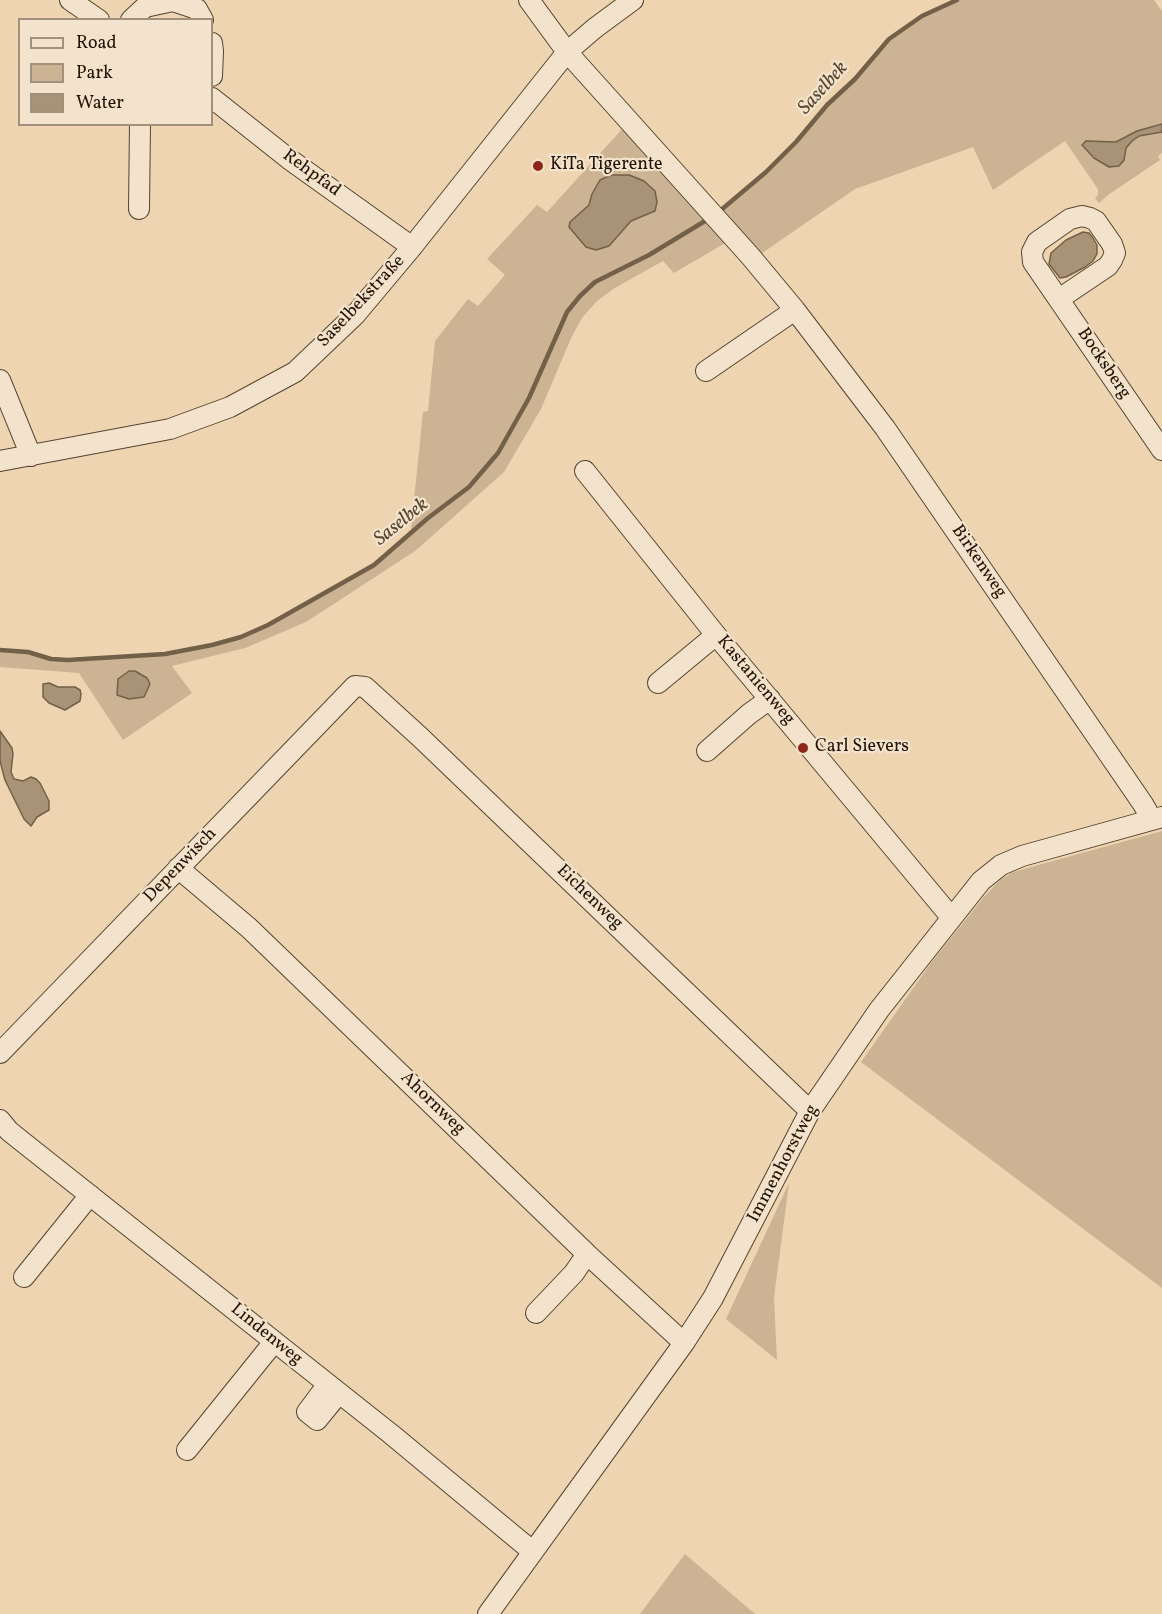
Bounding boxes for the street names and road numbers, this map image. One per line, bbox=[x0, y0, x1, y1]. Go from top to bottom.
street label: Rehpfad bbox=[278, 146, 344, 202]
street label: Saselbekstraße bbox=[314, 251, 410, 353]
street label: Bocksberg bbox=[1071, 324, 1135, 404]
street label: Birkenweg bbox=[946, 521, 1010, 603]
street label: Kastanienweg bbox=[711, 632, 799, 730]
street label: Depenwisch bbox=[140, 824, 222, 908]
street label: Eichenweg bbox=[551, 861, 627, 935]
street label: Ahornweg bbox=[395, 1068, 469, 1140]
street label: Immenhorstweg bbox=[744, 1101, 824, 1227]
street label: Lindenweg bbox=[226, 1299, 306, 1371]

